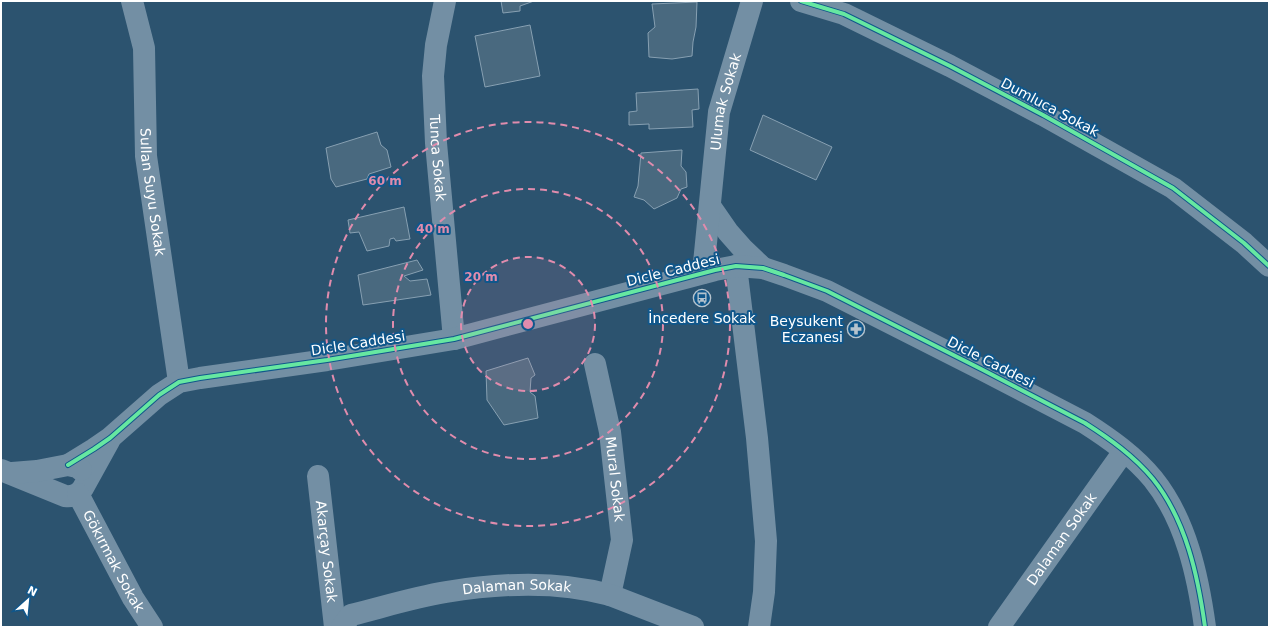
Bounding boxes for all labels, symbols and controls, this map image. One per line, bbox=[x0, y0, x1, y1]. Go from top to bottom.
street label: Ulumak Sokak bbox=[707, 50, 744, 151]
street label: Dumluca Sokak bbox=[998, 74, 1103, 140]
street label: Tunca Sokak bbox=[427, 113, 449, 203]
street label: Sullan Suyu Sokak bbox=[137, 128, 169, 258]
text: 60 m bbox=[368, 174, 402, 188]
text: 40 m bbox=[416, 222, 450, 236]
street label: Dicle Caddesi bbox=[625, 251, 721, 289]
text: 20 m bbox=[464, 270, 498, 284]
bus stop icon: İncedere Sokak bbox=[692, 288, 712, 308]
place label: İncedere Sokak bbox=[648, 309, 757, 326]
place label: Beysukent Eczanesi bbox=[770, 313, 843, 345]
centre of rings bbox=[521, 317, 535, 331]
pharmacy icon: Beysukent Eczanesi bbox=[846, 319, 866, 339]
street label: Dicle Caddesi bbox=[310, 328, 406, 358]
street label: Dicle Caddesi bbox=[945, 333, 1037, 391]
street label: Mural Sokak bbox=[603, 436, 628, 523]
street label: Dalaman Sokak bbox=[1023, 489, 1100, 588]
street label: Akarçay Sokak bbox=[313, 500, 340, 604]
street label: Gökırmak Sokak bbox=[80, 507, 149, 616]
street label: Dalaman Sokak bbox=[461, 576, 573, 597]
north arrow bbox=[8, 580, 48, 620]
text: N bbox=[25, 584, 39, 599]

